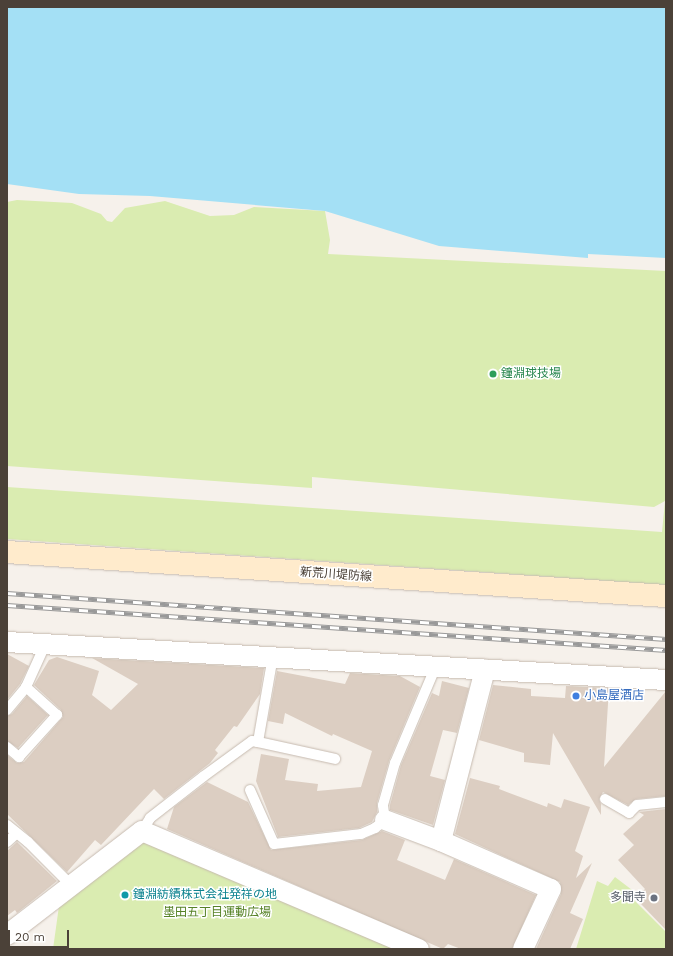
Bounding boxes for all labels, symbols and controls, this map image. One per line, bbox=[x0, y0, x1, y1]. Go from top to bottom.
place label: 鐘淵球技場 bbox=[501, 367, 561, 381]
marker: 鐘淵球技場 bbox=[488, 369, 498, 379]
street label: 新荒川堤防線 bbox=[300, 565, 372, 585]
place label: 小島屋酒店 bbox=[584, 689, 644, 703]
marker: 小島屋酒店 bbox=[571, 691, 581, 701]
place label: 鐘淵紡績株式会社発祥の地 bbox=[133, 888, 277, 902]
marker: 鐘淵紡績株式会社発祥の地 bbox=[120, 890, 130, 900]
place label: 多聞寺 bbox=[610, 891, 646, 905]
marker: 多聞寺 bbox=[649, 893, 659, 903]
park label: 墨田五丁目運動広場 bbox=[163, 906, 271, 920]
scale bar bbox=[10, 922, 71, 948]
text: 20 m bbox=[15, 930, 45, 944]

